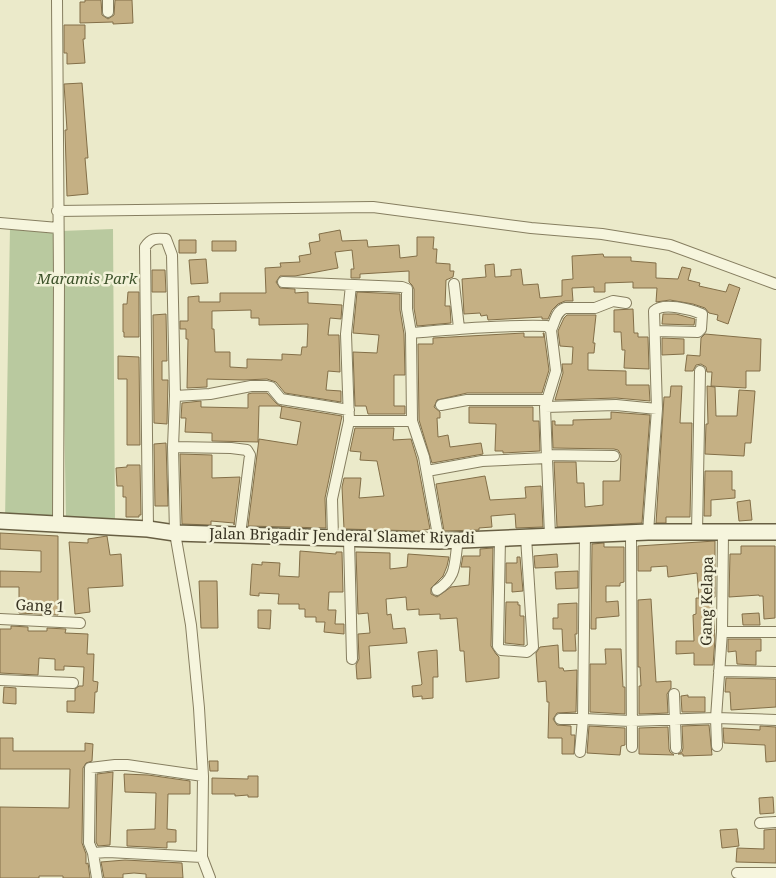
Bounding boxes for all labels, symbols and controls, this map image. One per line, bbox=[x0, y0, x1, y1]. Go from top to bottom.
park label: Maramis Park bbox=[36, 268, 138, 288]
street label: Jalan Brigadir Jenderal Slamet Riyadi bbox=[208, 523, 475, 547]
street label: Gang Kelapa bbox=[695, 556, 717, 646]
street label: Gang 1 bbox=[15, 594, 65, 616]

